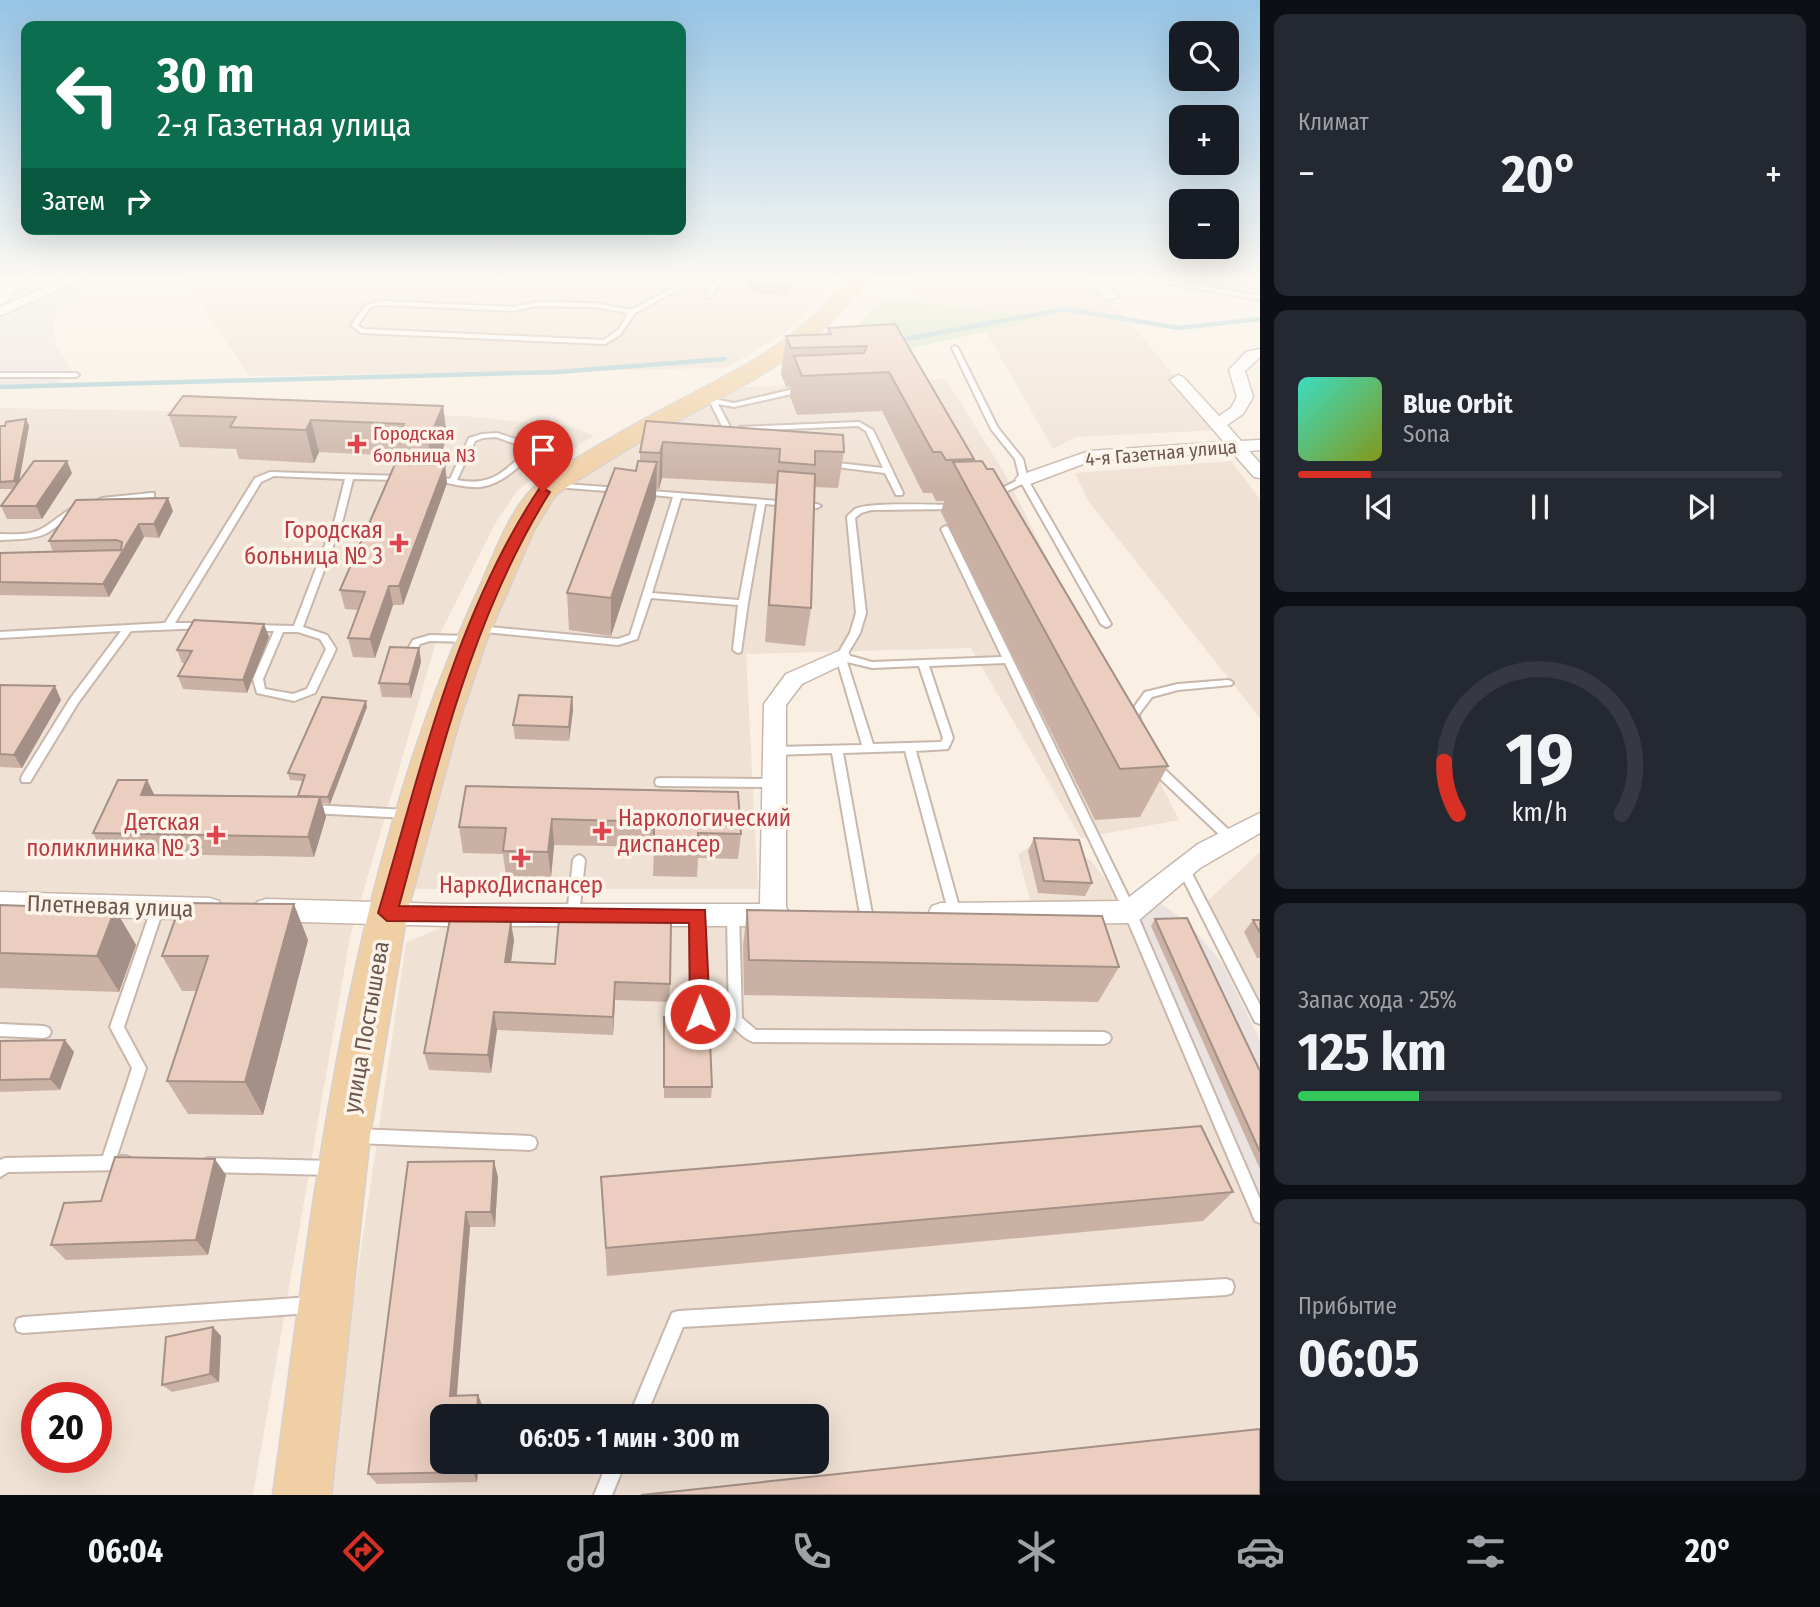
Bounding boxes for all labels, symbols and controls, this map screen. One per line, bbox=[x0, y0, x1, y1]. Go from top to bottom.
map controls bbox=[1169, 21, 1239, 259]
button: search bbox=[1169, 21, 1239, 91]
text: 30 m bbox=[157, 46, 255, 105]
icon: left bbox=[42, 49, 133, 140]
button: + bbox=[1169, 105, 1239, 175]
text: 2-я Газетная улица bbox=[157, 106, 412, 144]
text: Климат bbox=[1298, 108, 1369, 136]
text: 20° bbox=[1502, 143, 1578, 206]
text: − bbox=[1298, 151, 1315, 197]
text: + bbox=[1765, 151, 1782, 197]
icon: right bbox=[119, 182, 157, 220]
text: Затем bbox=[42, 186, 105, 217]
button: − bbox=[1169, 189, 1239, 259]
text: Blue Orbit bbox=[1403, 389, 1513, 420]
pin bbox=[513, 420, 573, 492]
text: Sona bbox=[1403, 420, 1450, 448]
place label: Городская больница N3 bbox=[373, 422, 476, 467]
icon: arrive bbox=[524, 431, 562, 469]
marker: Городская больница N3 bbox=[347, 434, 367, 454]
street label: 4-я Газетная улица bbox=[1084, 435, 1238, 471]
icon: previous bbox=[1360, 488, 1398, 526]
icon: pause bbox=[1521, 488, 1559, 526]
icon: next bbox=[1682, 488, 1720, 526]
place label: Городская больница № 3 bbox=[244, 516, 383, 570]
marker: Городская больница № 3 bbox=[389, 533, 409, 553]
text: 19 bbox=[1506, 716, 1574, 803]
text: km/h bbox=[1512, 797, 1568, 827]
place label: Наркологический диспансер bbox=[618, 804, 791, 858]
place label: Детская поликлиника № 3 bbox=[26, 808, 200, 862]
marker: Наркологический диспансер bbox=[592, 821, 612, 841]
marker: Детская поликлиника № 3 bbox=[206, 825, 226, 845]
marker: НаркоДиспансер bbox=[511, 848, 531, 868]
place label: НаркоДиспансер bbox=[439, 871, 603, 899]
street label: Плетневая улица bbox=[26, 889, 194, 923]
street label: улица Постышева bbox=[337, 939, 395, 1115]
position arrow bbox=[663, 977, 737, 1051]
text: Запас хода · 25% bbox=[1298, 986, 1457, 1014]
text: 125 km bbox=[1298, 1021, 1447, 1084]
text: Прибытие bbox=[1298, 1292, 1397, 1320]
text: 06:05 bbox=[1298, 1327, 1419, 1390]
speed limit sign: 20 bbox=[21, 1382, 112, 1473]
text: 06:05 · 1 мин · 300 m bbox=[519, 1423, 740, 1454]
icon: directions bbox=[339, 1527, 388, 1576]
icon: music bbox=[563, 1527, 612, 1576]
icon: phone bbox=[787, 1527, 836, 1576]
icon: climate bbox=[1012, 1527, 1061, 1576]
icon: car bbox=[1236, 1527, 1285, 1576]
icon: filters bbox=[1461, 1527, 1510, 1576]
text: 06:04 bbox=[88, 1532, 163, 1570]
text: 20° bbox=[1685, 1532, 1732, 1570]

